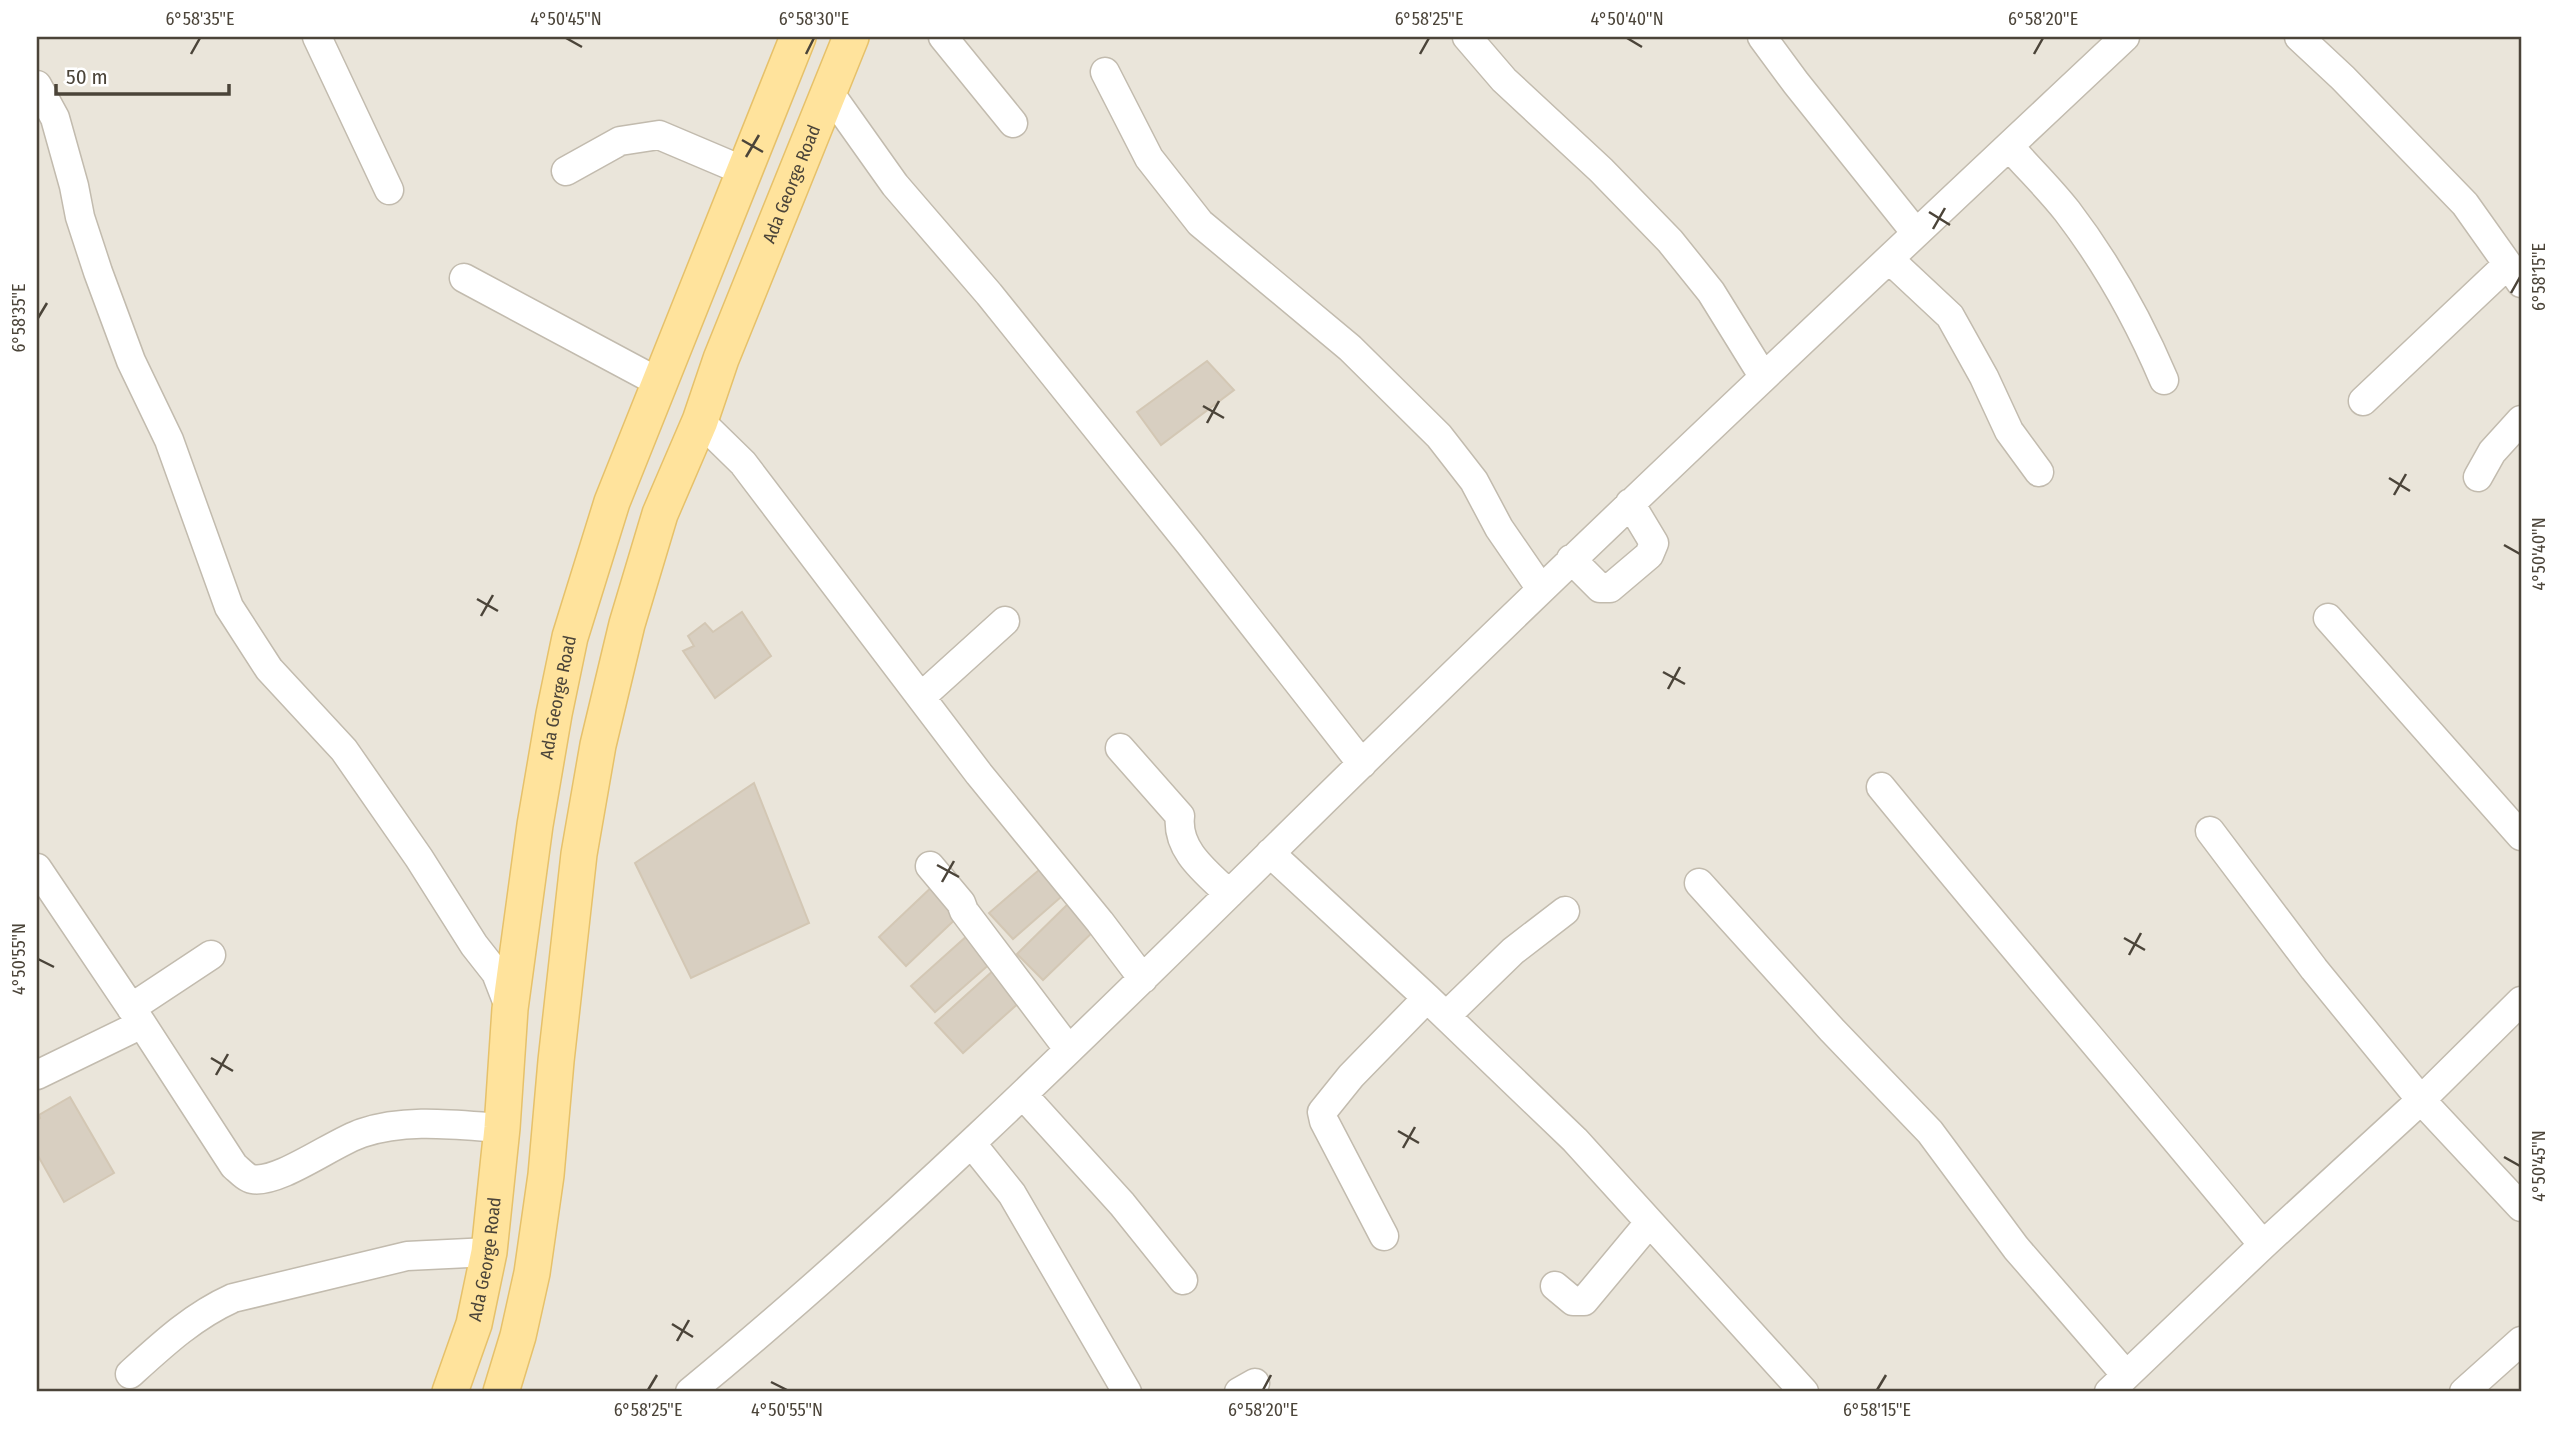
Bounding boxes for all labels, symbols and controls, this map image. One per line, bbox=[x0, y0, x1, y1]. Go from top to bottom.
text: 6°58'35"E bbox=[166, 8, 234, 30]
text: 4°50'45"N bbox=[530, 8, 602, 30]
text: 6°58'30"E bbox=[779, 8, 849, 30]
text: 6°58'25"E bbox=[1395, 8, 1463, 30]
text: 4°50'40"N bbox=[1590, 8, 1664, 30]
text: 6°58'20"E bbox=[2008, 8, 2078, 30]
scale bar bbox=[56, 52, 229, 96]
text: 50 m bbox=[66, 64, 108, 90]
street label: Ada George Road bbox=[758, 122, 825, 246]
text: 6°58'15"E bbox=[2528, 243, 2550, 311]
text: 6°58'35"E bbox=[8, 284, 30, 352]
text: 4°50'40"N bbox=[2528, 517, 2550, 591]
street label: Ada George Road bbox=[535, 634, 581, 761]
text: 4°50'55"N bbox=[8, 923, 30, 995]
text: 4°50'45"N bbox=[2528, 1130, 2550, 1202]
street label: Ada George Road bbox=[464, 1196, 506, 1323]
text: 6°58'25"E bbox=[614, 1399, 682, 1421]
text: 4°50'55"N bbox=[751, 1399, 823, 1421]
text: 6°58'20"E bbox=[1228, 1399, 1298, 1421]
text: 6°58'15"E bbox=[1843, 1399, 1911, 1421]

